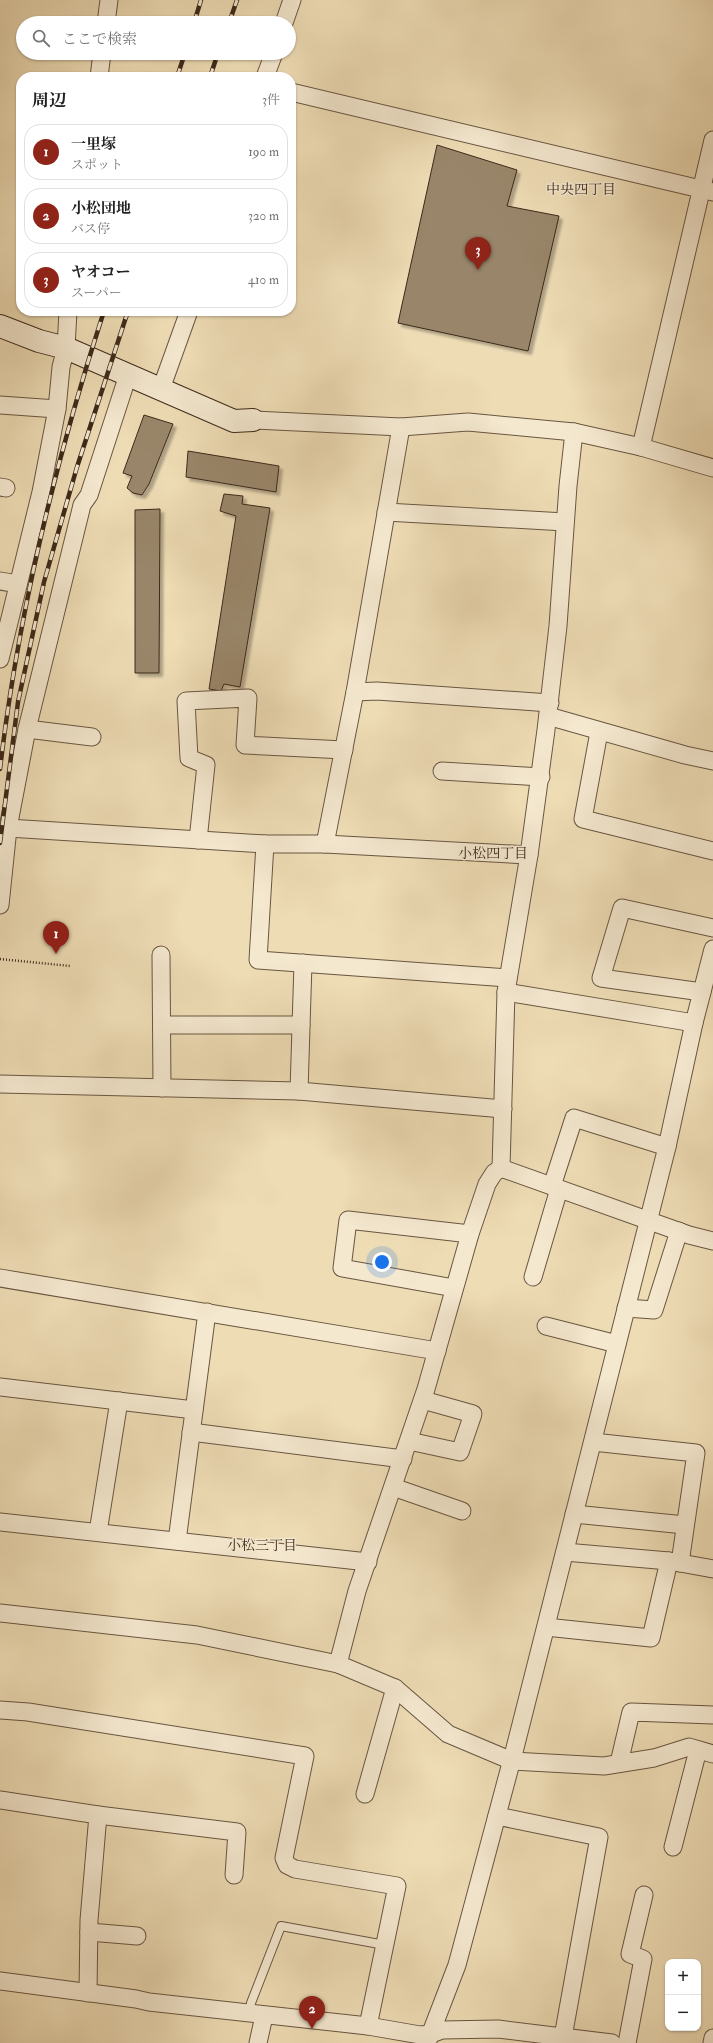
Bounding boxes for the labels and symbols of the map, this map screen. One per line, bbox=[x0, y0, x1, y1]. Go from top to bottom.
district label: 中央四丁目 bbox=[546, 181, 616, 198]
pin: 3 bbox=[465, 237, 491, 270]
district label: 小松四丁目 bbox=[458, 845, 528, 862]
pin: 1 bbox=[43, 921, 69, 954]
your location bbox=[372, 1252, 392, 1272]
district label: 小松三丁目 bbox=[227, 1537, 297, 1554]
pin: 2 bbox=[299, 1996, 325, 2029]

